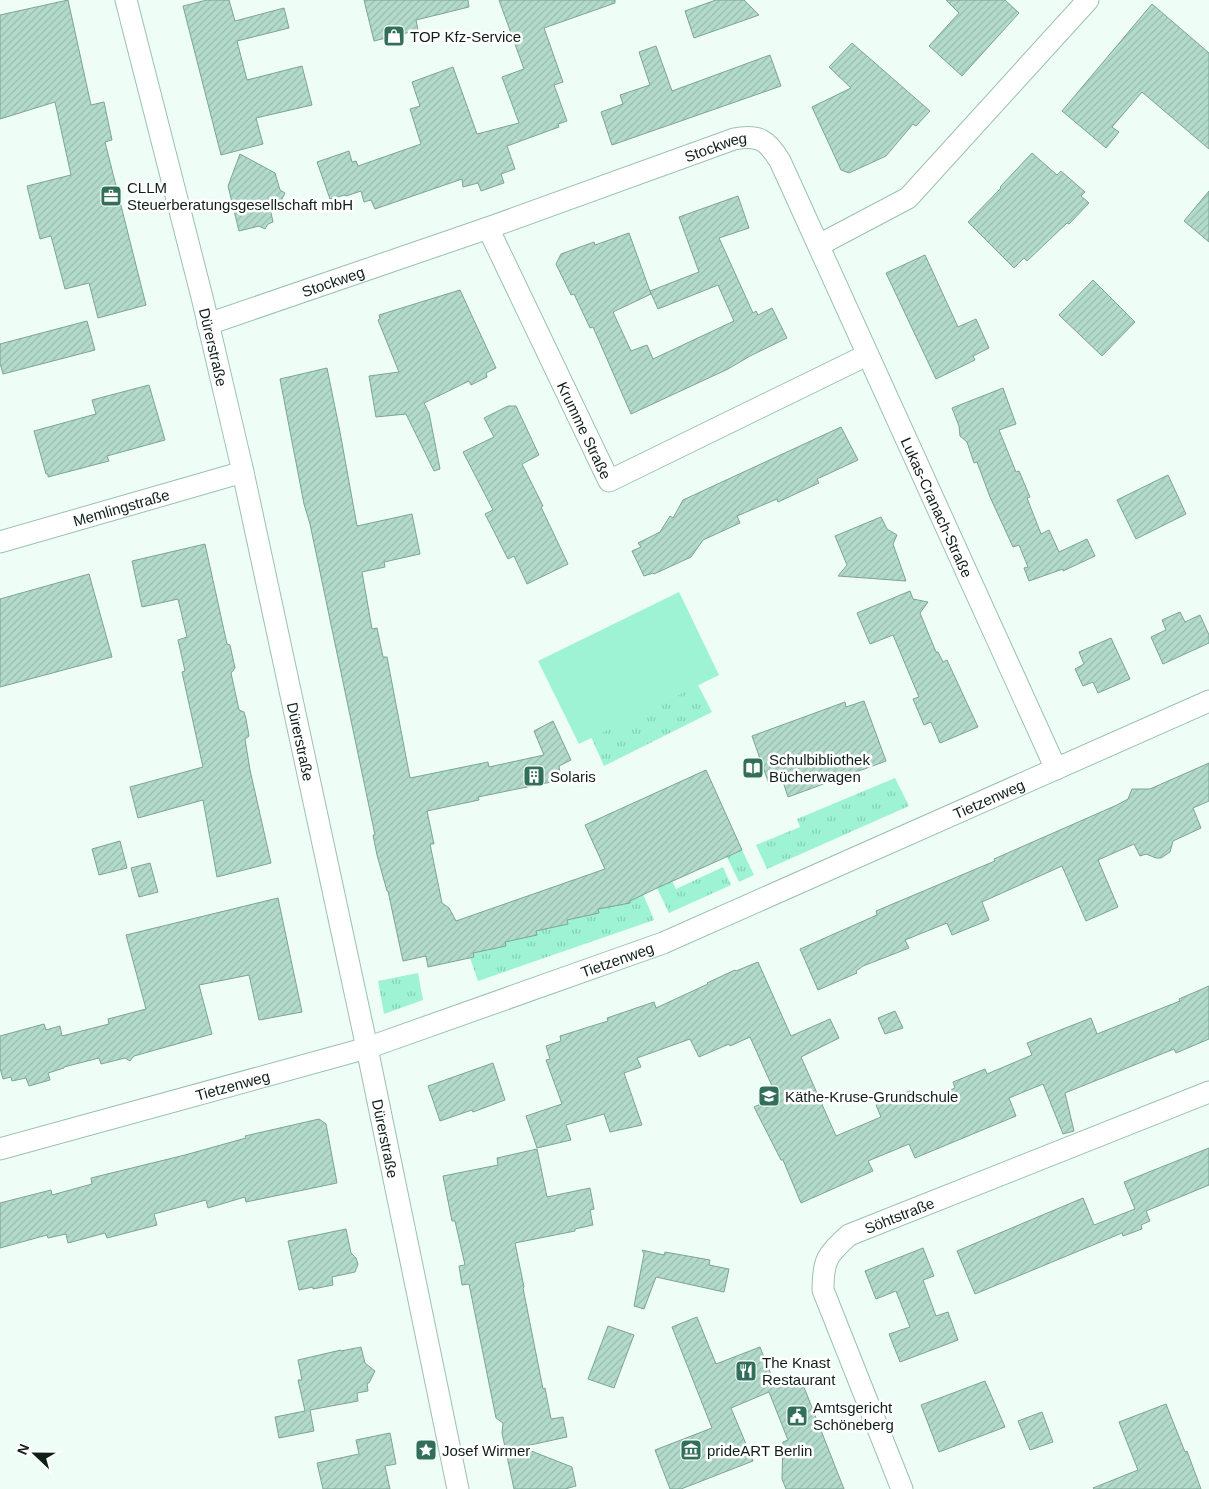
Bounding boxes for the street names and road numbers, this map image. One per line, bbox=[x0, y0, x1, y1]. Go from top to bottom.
street label: Stockweg bbox=[682, 129, 748, 165]
street label: Stockweg bbox=[299, 263, 366, 300]
street label: Dürerstraße bbox=[196, 306, 231, 388]
street label: Krumme Straße bbox=[554, 379, 615, 482]
street label: Lukas-Cranach-Straße bbox=[898, 435, 976, 580]
street label: Memlingstraße bbox=[71, 485, 171, 529]
street label: Dürerstraße bbox=[284, 701, 318, 782]
street label: Tietzenweg bbox=[950, 775, 1027, 822]
street label: Tietzenweg bbox=[578, 939, 656, 980]
street label: Tietzenweg bbox=[193, 1067, 271, 1103]
street label: Dürerstraße bbox=[369, 1098, 402, 1180]
street label: Söhtstraße bbox=[862, 1194, 936, 1237]

